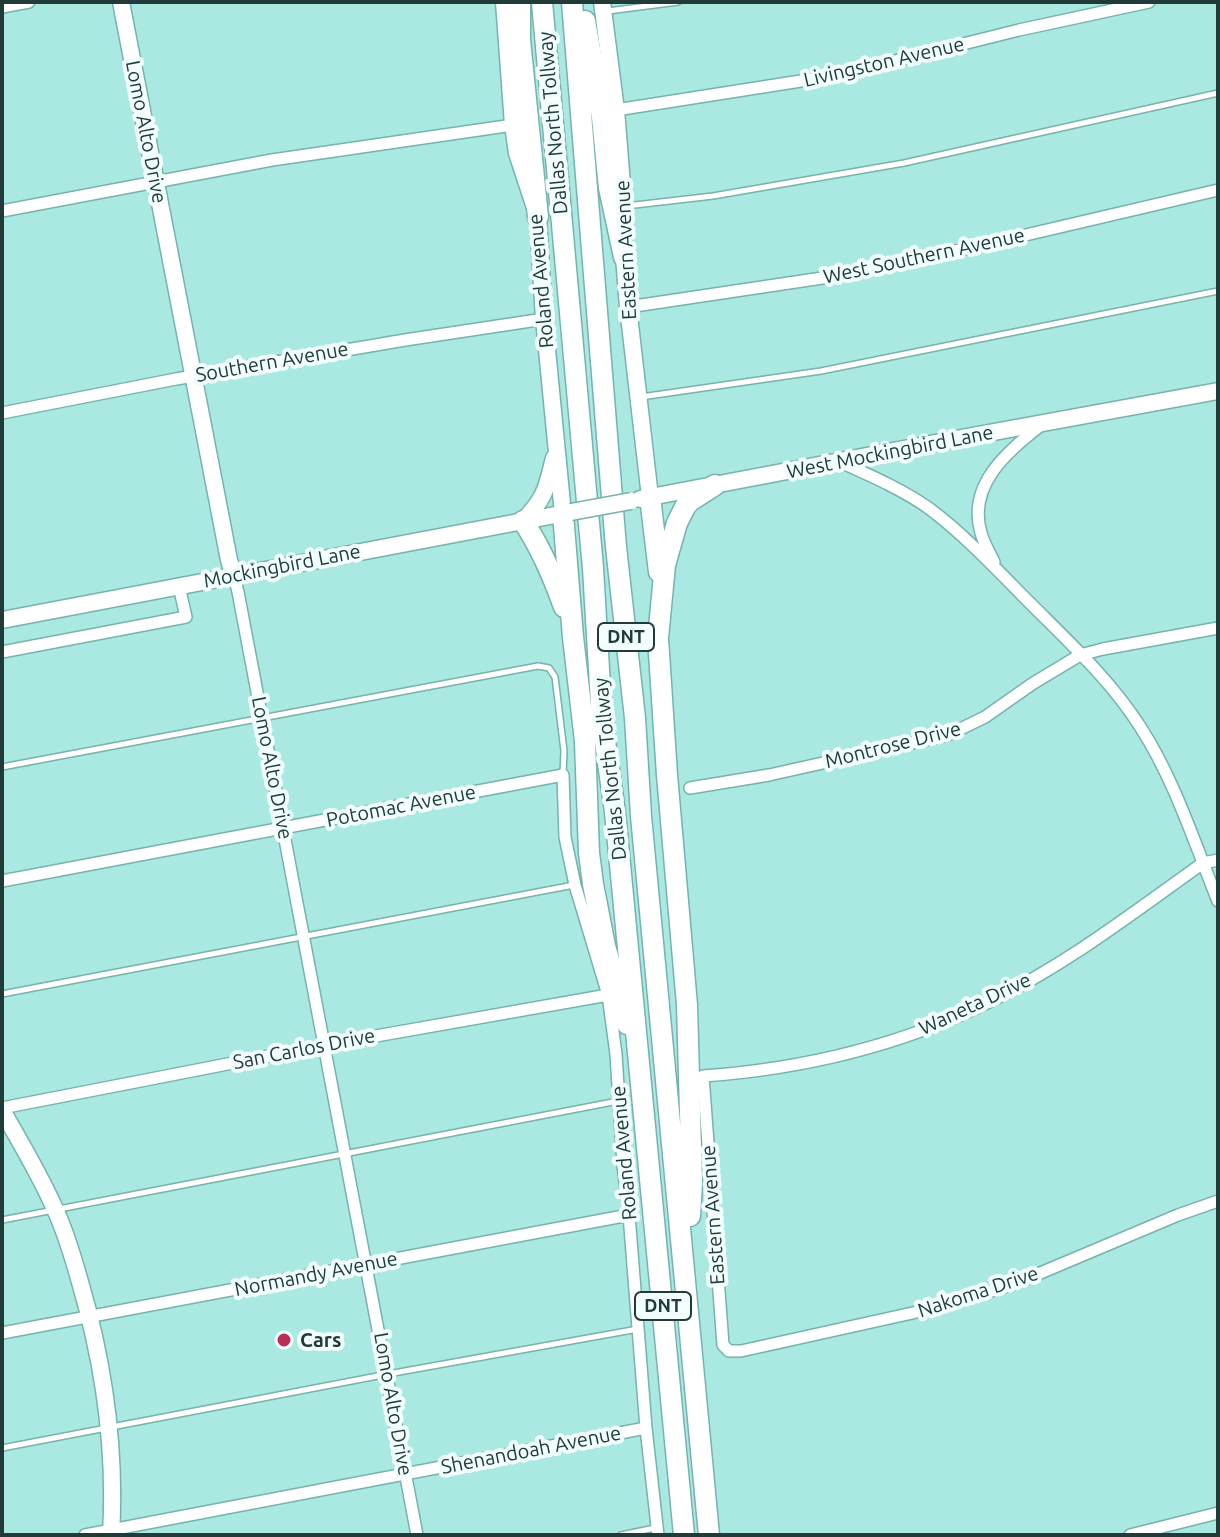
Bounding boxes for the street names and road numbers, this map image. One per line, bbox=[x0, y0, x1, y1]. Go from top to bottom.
street label: Dallas North Tollway bbox=[533, 31, 573, 215]
street label: Livingston Avenue bbox=[801, 32, 967, 92]
street label: Lomo Alto Drive bbox=[120, 59, 172, 205]
street label: Eastern Avenue bbox=[610, 179, 642, 321]
street label: Roland Avenue bbox=[523, 213, 559, 349]
street label: West Southern Avenue bbox=[821, 223, 1027, 289]
street label: Southern Avenue bbox=[194, 337, 350, 387]
street label: West Mockingbird Lane bbox=[785, 420, 995, 484]
street label: Mockingbird Lane bbox=[201, 539, 363, 593]
road number: DNT bbox=[598, 623, 654, 651]
street label: Dallas North Tollway bbox=[588, 676, 632, 862]
street label: Lomo Alto Drive bbox=[246, 695, 298, 841]
street label: Montrose Drive bbox=[823, 717, 963, 773]
street label: Potomac Avenue bbox=[324, 780, 478, 832]
street label: Waneta Drive bbox=[915, 968, 1035, 1040]
street label: San Carlos Drive bbox=[231, 1023, 377, 1075]
street label: Roland Avenue bbox=[606, 1085, 642, 1221]
street label: Eastern Avenue bbox=[696, 1144, 730, 1286]
street label: Normandy Avenue bbox=[232, 1246, 400, 1302]
street label: Nakoma Drive bbox=[915, 1261, 1041, 1323]
road number: DNT bbox=[635, 1292, 691, 1320]
street label: Lomo Alto Drive bbox=[369, 1330, 417, 1478]
street label: Shenandoah Avenue bbox=[439, 1421, 623, 1479]

